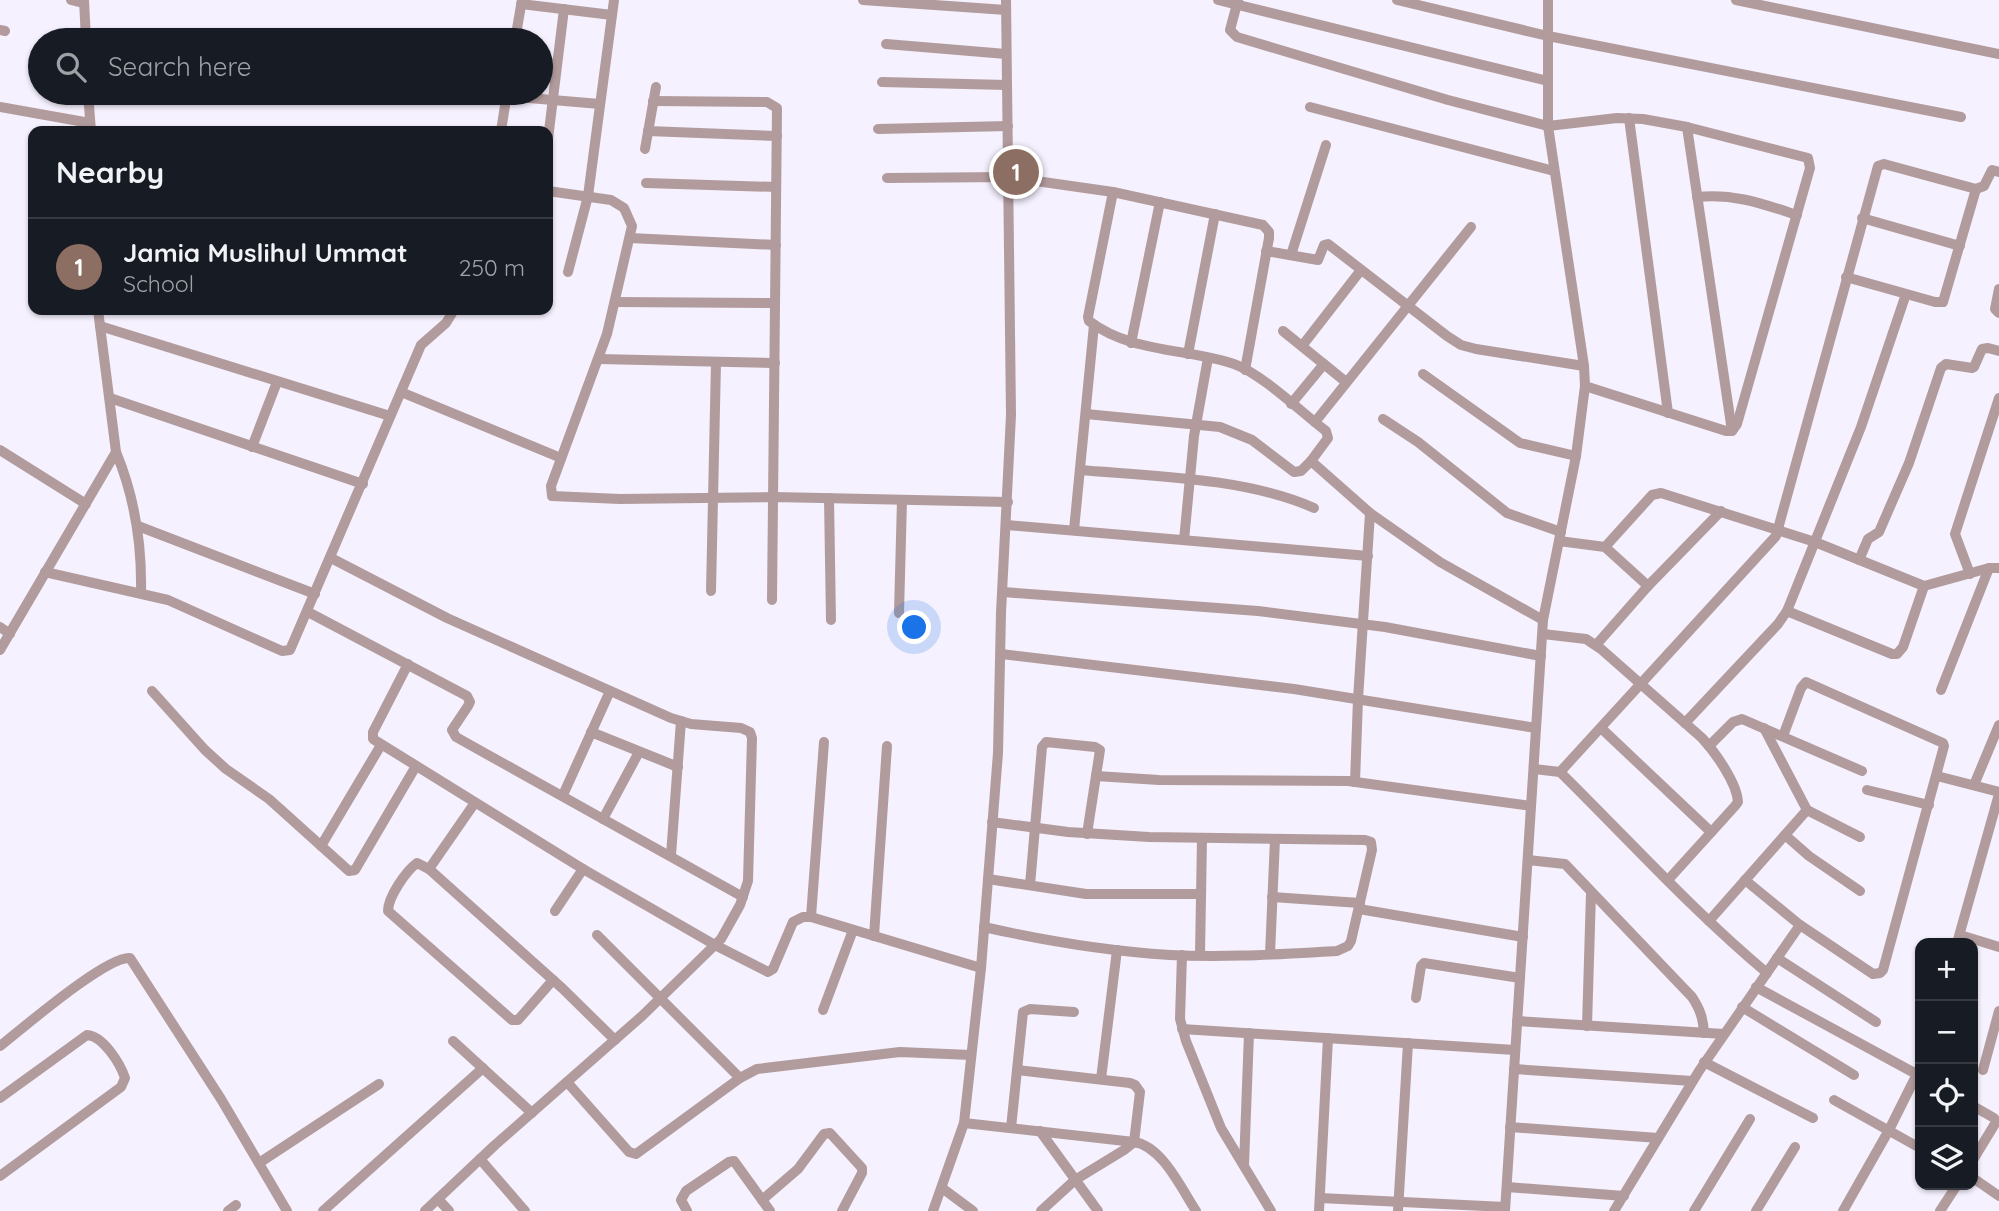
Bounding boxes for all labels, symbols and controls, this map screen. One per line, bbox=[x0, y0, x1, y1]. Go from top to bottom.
search box bbox=[28, 28, 553, 105]
icon: search bbox=[52, 48, 90, 86]
text: Search here bbox=[108, 50, 252, 83]
pin: 1 bbox=[993, 146, 1039, 198]
text: Nearby bbox=[56, 153, 164, 191]
text: Jamia Muslihul Ummat bbox=[123, 236, 408, 269]
text: 1 bbox=[75, 253, 83, 282]
text: 250 m bbox=[459, 253, 525, 282]
text: School bbox=[123, 269, 194, 298]
your location bbox=[897, 610, 931, 644]
map controls bbox=[1915, 938, 1978, 1190]
button: + bbox=[1915, 938, 1978, 1001]
button: − bbox=[1915, 1001, 1978, 1064]
button: locate bbox=[1915, 1064, 1978, 1127]
button: layers bbox=[1915, 1127, 1978, 1190]

